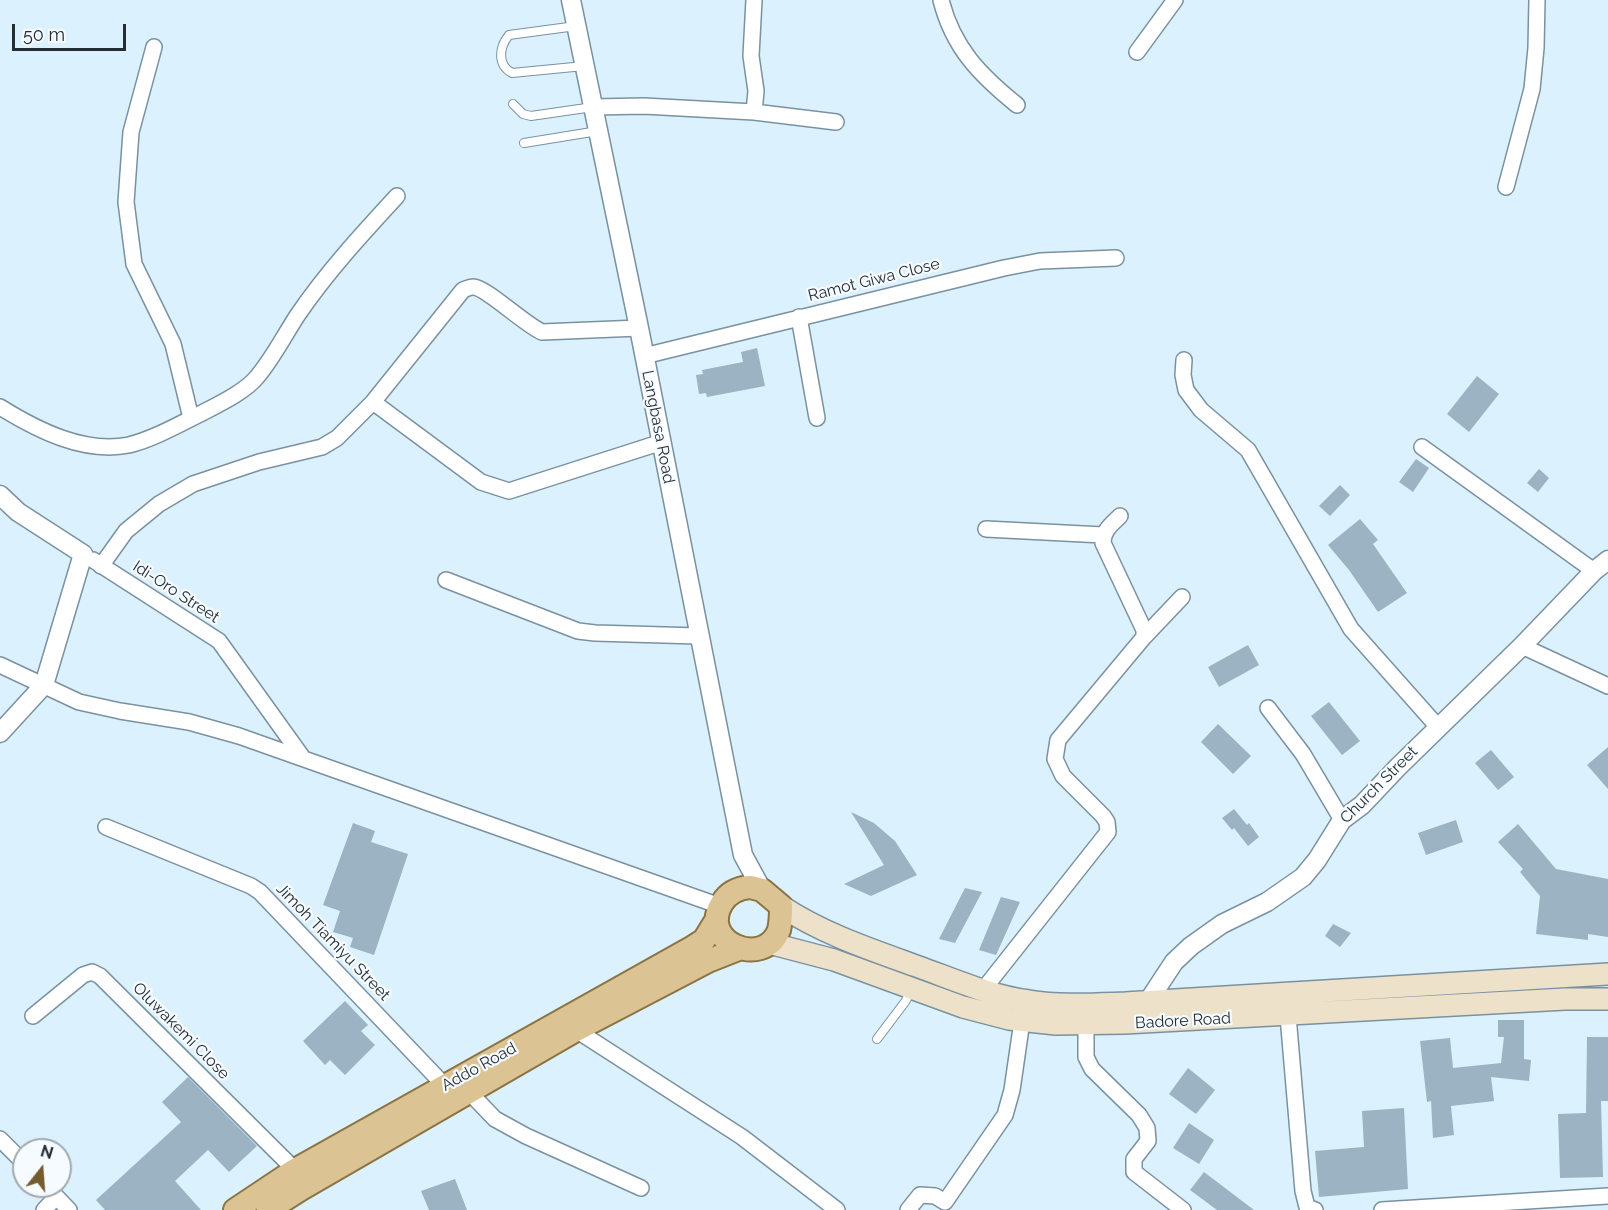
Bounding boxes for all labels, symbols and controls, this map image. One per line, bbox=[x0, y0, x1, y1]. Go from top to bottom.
scale bar bbox=[15, 12, 129, 50]
text: 50 m bbox=[23, 24, 65, 45]
street label: Ramot Giwa Close bbox=[806, 254, 942, 306]
street label: Langbasa Road bbox=[638, 369, 678, 485]
street label: Idi-Oro Street bbox=[129, 557, 223, 627]
street label: Church Street bbox=[1336, 742, 1422, 828]
street label: Jimoh Tiamiyu Street bbox=[272, 879, 394, 1005]
street label: Oluwakemi Close bbox=[129, 979, 233, 1083]
street label: Badore Road bbox=[1135, 1009, 1231, 1033]
street label: Addo Road bbox=[438, 1039, 520, 1095]
north arrow bbox=[12, 1138, 72, 1198]
text: N bbox=[38, 1141, 55, 1163]

